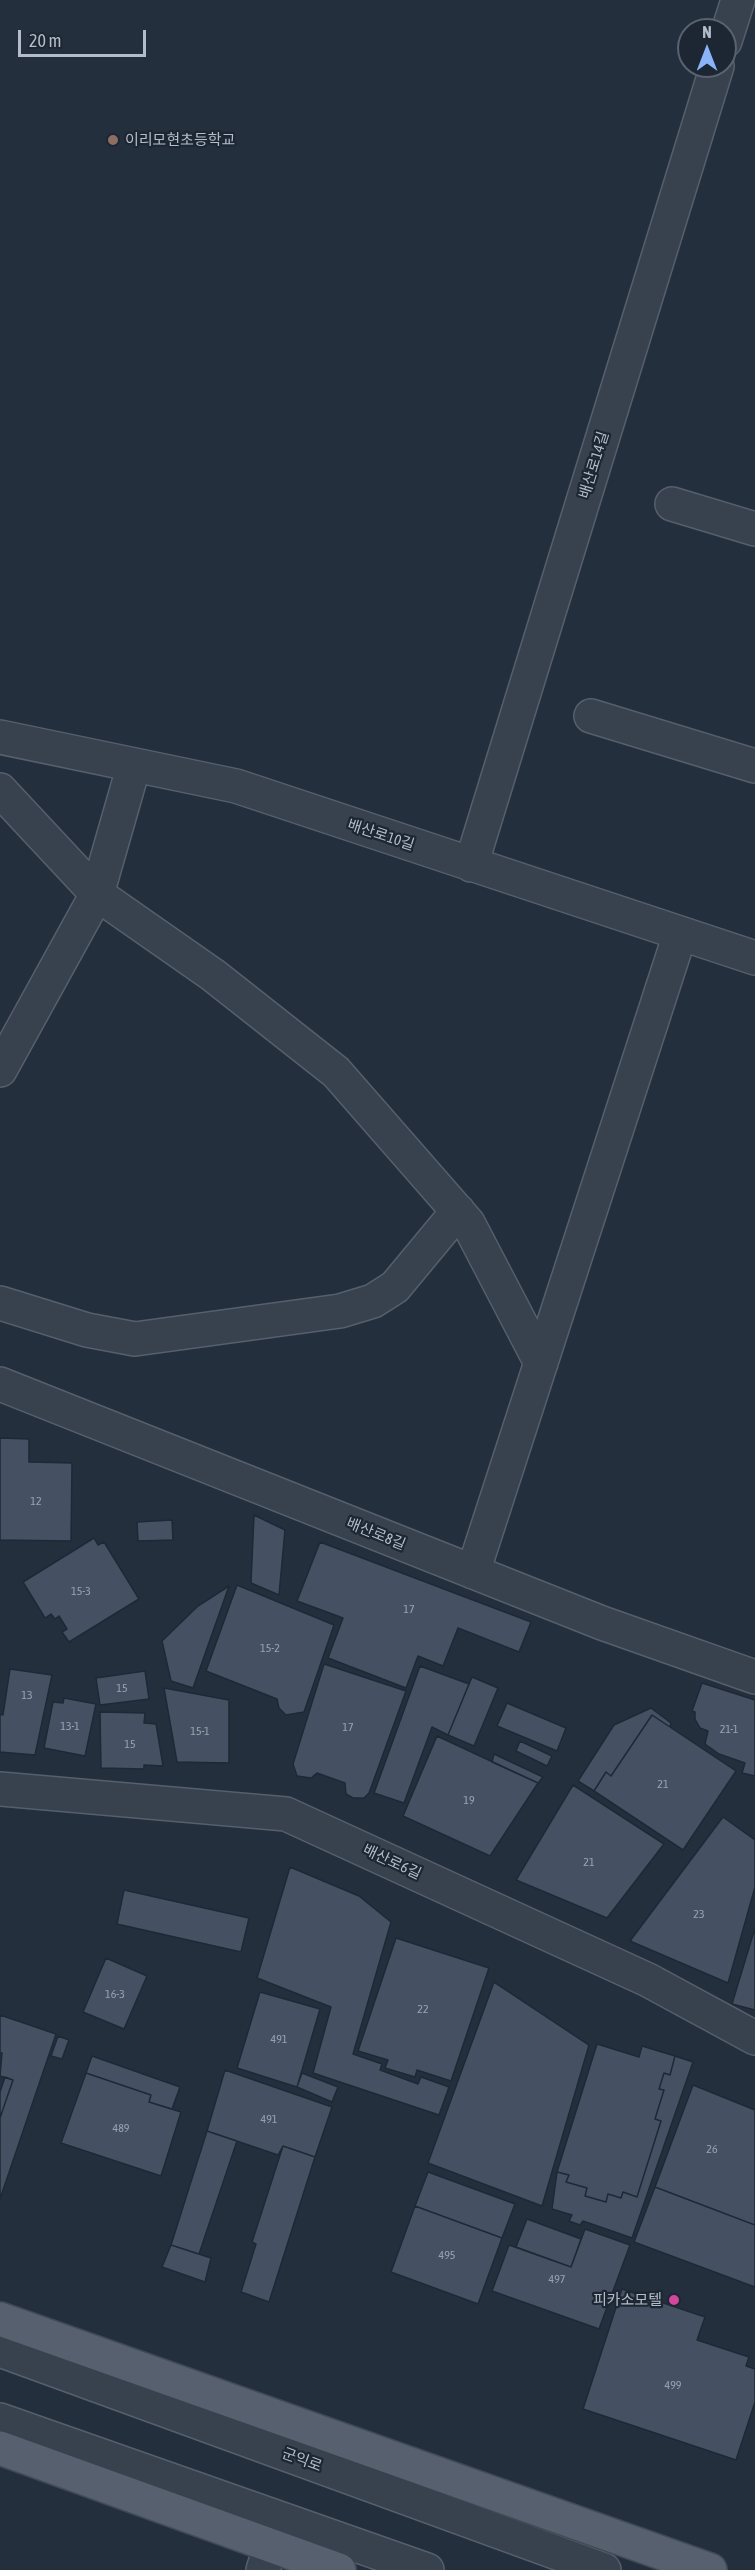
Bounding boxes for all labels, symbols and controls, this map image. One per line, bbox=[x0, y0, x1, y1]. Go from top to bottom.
scale bar bbox=[21, 18, 148, 56]
north arrow bbox=[677, 18, 737, 78]
text: N bbox=[702, 23, 712, 41]
text: 20 m bbox=[29, 30, 61, 51]
place label: 이리모현초등학교 bbox=[125, 131, 235, 149]
marker: 이리모현초등학교 bbox=[106, 133, 120, 147]
street label: 배산로14길 bbox=[575, 429, 613, 501]
street label: 배산로10길 bbox=[345, 816, 417, 854]
house number: 12 bbox=[30, 1494, 42, 1508]
street label: 배산로8길 bbox=[344, 1514, 408, 1554]
house number: 15-3 bbox=[71, 1584, 91, 1598]
house number: 17 bbox=[403, 1602, 415, 1616]
house number: 15-2 bbox=[260, 1641, 280, 1655]
house number: 15 bbox=[116, 1681, 128, 1695]
house number: 13 bbox=[21, 1688, 33, 1702]
house number: 13-1 bbox=[60, 1719, 80, 1733]
house number: 17 bbox=[342, 1720, 354, 1734]
house number: 21-1 bbox=[720, 1722, 738, 1736]
house number: 15-1 bbox=[190, 1724, 210, 1738]
house number: 15 bbox=[124, 1737, 136, 1751]
house number: 21 bbox=[657, 1777, 669, 1791]
house number: 19 bbox=[463, 1793, 475, 1807]
street label: 배산로6길 bbox=[360, 1841, 424, 1883]
house number: 21 bbox=[583, 1855, 595, 1869]
house number: 23 bbox=[693, 1907, 705, 1921]
house number: 16-3 bbox=[105, 1987, 125, 2001]
house number: 22 bbox=[417, 2002, 429, 2016]
house number: 491 bbox=[271, 2032, 287, 2046]
house number: 491 bbox=[261, 2112, 277, 2126]
house number: 489 bbox=[113, 2121, 129, 2135]
house number: 26 bbox=[706, 2142, 718, 2156]
house number: 495 bbox=[439, 2248, 455, 2262]
house number: 497 bbox=[549, 2272, 565, 2286]
place label: 피카소모텔 bbox=[593, 2291, 662, 2309]
marker: 피카소모텔 bbox=[667, 2293, 681, 2307]
house number: 499 bbox=[665, 2378, 681, 2392]
street label: 군익로 bbox=[279, 2444, 325, 2476]

